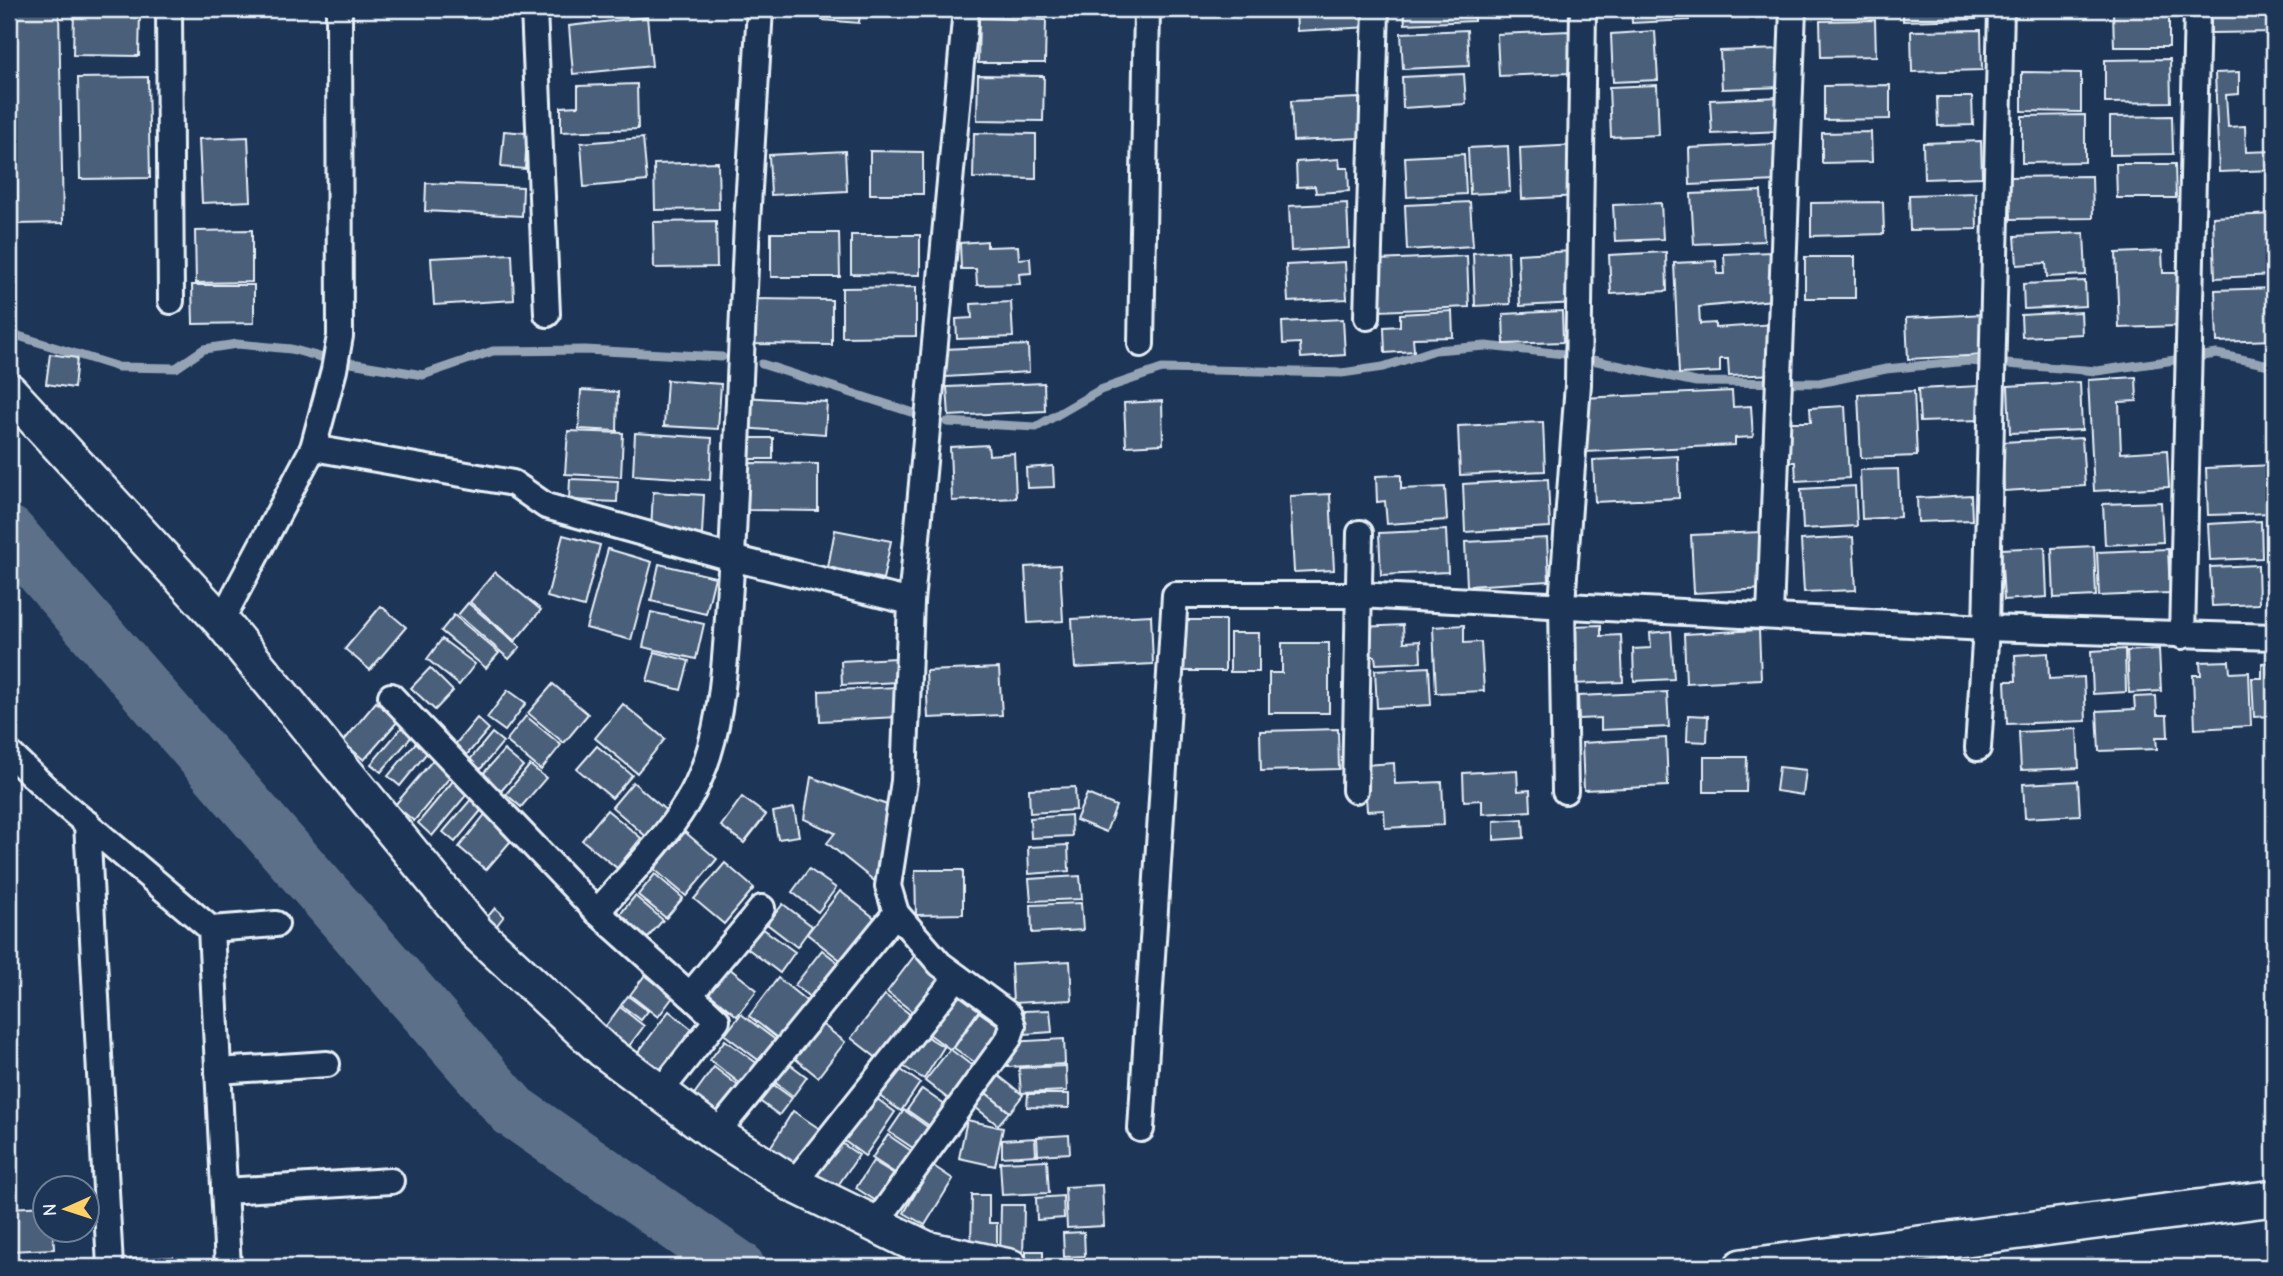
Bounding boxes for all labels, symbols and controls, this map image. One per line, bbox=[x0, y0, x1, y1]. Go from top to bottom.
north arrow bbox=[32, 1174, 102, 1244]
text: N bbox=[39, 1203, 61, 1217]

